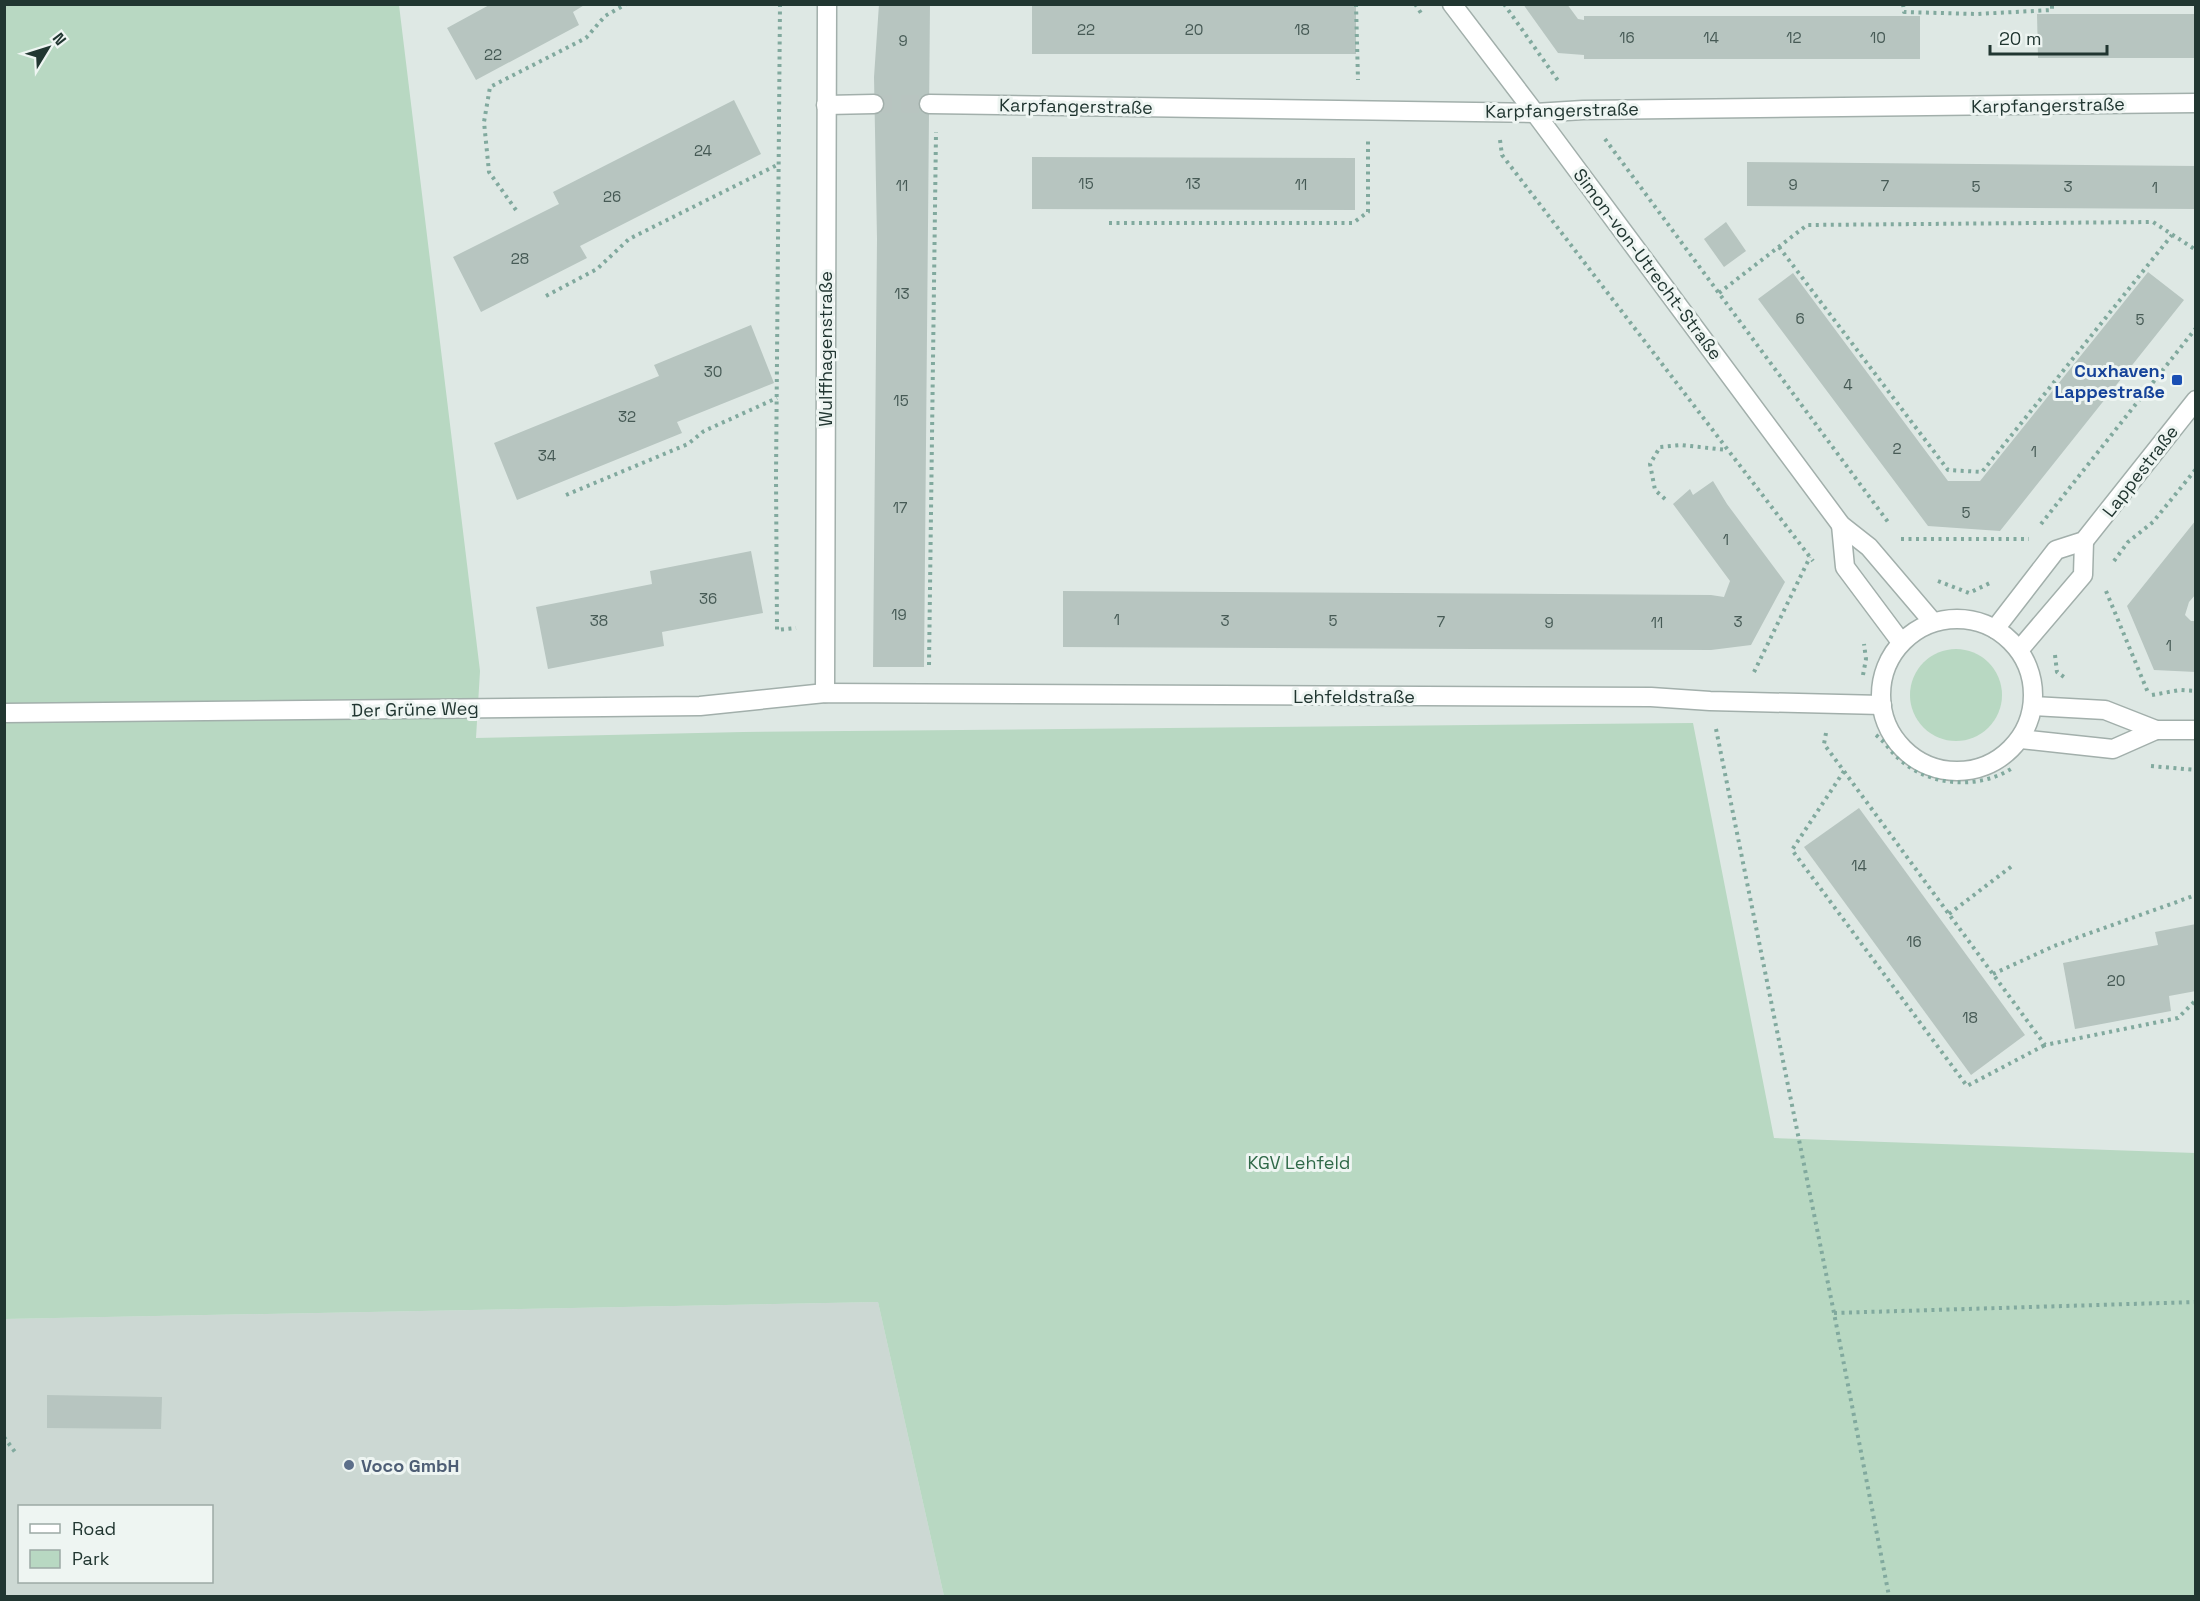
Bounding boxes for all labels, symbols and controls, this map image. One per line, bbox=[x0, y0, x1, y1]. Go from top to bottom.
north arrow bbox=[18, 18, 78, 78]
scale bar bbox=[1990, 18, 2107, 56]
house number: 22 bbox=[1077, 20, 1095, 39]
house number: 20 bbox=[1185, 20, 1203, 39]
house number: 18 bbox=[1294, 20, 1310, 39]
text: 20 m bbox=[1999, 27, 2042, 50]
text: N bbox=[48, 28, 71, 50]
house number: 16 bbox=[1619, 28, 1635, 47]
house number: 14 bbox=[1703, 28, 1719, 47]
house number: 12 bbox=[1786, 28, 1802, 47]
house number: 10 bbox=[1870, 28, 1886, 47]
house number: 9 bbox=[898, 31, 908, 50]
house number: 22 bbox=[484, 45, 502, 64]
street label: Karpfangerstraße bbox=[1971, 92, 2125, 118]
street label: Karpfangerstraße bbox=[999, 93, 1153, 119]
street label: Karpfangerstraße bbox=[1485, 97, 1639, 123]
house number: 24 bbox=[694, 141, 712, 160]
street label: Simon-von-Utrecht-Straße bbox=[1568, 164, 1728, 364]
house number: 15 bbox=[1078, 174, 1094, 193]
house number: 13 bbox=[1185, 174, 1201, 193]
house number: 11 bbox=[1295, 175, 1307, 194]
house number: 9 bbox=[1788, 175, 1798, 194]
house number: 11 bbox=[896, 176, 908, 195]
house number: 7 bbox=[1881, 176, 1889, 195]
house number: 5 bbox=[1972, 177, 1981, 196]
house number: 3 bbox=[2063, 177, 2073, 196]
house number: 1 bbox=[2152, 178, 2158, 197]
house number: 26 bbox=[603, 187, 621, 206]
house number: 28 bbox=[511, 249, 529, 268]
street label: Wulffhagenstraße bbox=[814, 271, 837, 427]
house number: 13 bbox=[894, 284, 910, 303]
house number: 6 bbox=[1795, 309, 1805, 328]
house number: 5 bbox=[2136, 310, 2145, 329]
place label: Cuxhaven, Lappestraße bbox=[2055, 359, 2165, 403]
house number: 30 bbox=[704, 362, 722, 381]
marker: Cuxhaven, Lappestraße bbox=[2170, 373, 2184, 387]
house number: 4 bbox=[1843, 375, 1853, 394]
house number: 15 bbox=[893, 391, 909, 410]
house number: 32 bbox=[618, 407, 636, 426]
street label: Lappestraße bbox=[2097, 420, 2183, 522]
house number: 2 bbox=[1892, 439, 1902, 458]
house number: 1 bbox=[2031, 442, 2037, 461]
house number: 34 bbox=[538, 446, 556, 465]
house number: 17 bbox=[893, 498, 907, 517]
house number: 5 bbox=[1962, 503, 1971, 522]
house number: 1 bbox=[1723, 530, 1729, 549]
house number: 36 bbox=[699, 589, 717, 608]
house number: 19 bbox=[891, 605, 907, 624]
house number: 1 bbox=[1114, 610, 1120, 629]
house number: 38 bbox=[590, 611, 608, 630]
house number: 3 bbox=[1220, 611, 1230, 630]
house number: 5 bbox=[1329, 611, 1338, 630]
house number: 7 bbox=[1437, 612, 1445, 631]
house number: 3 bbox=[1733, 612, 1743, 631]
house number: 9 bbox=[1544, 613, 1554, 632]
house number: 11 bbox=[1651, 613, 1663, 632]
house number: 1 bbox=[2166, 636, 2172, 655]
street label: Lehfeldstraße bbox=[1293, 685, 1415, 708]
street label: Der Grüne Weg bbox=[351, 696, 479, 722]
house number: 14 bbox=[1851, 856, 1867, 875]
house number: 16 bbox=[1906, 932, 1922, 951]
house number: 20 bbox=[2107, 971, 2125, 990]
house number: 18 bbox=[1962, 1008, 1978, 1027]
park label: KGV Lehfeld bbox=[1248, 1151, 1350, 1174]
place label: Voco GmbH bbox=[361, 1454, 459, 1477]
marker: Voco GmbH bbox=[342, 1458, 356, 1472]
legend bbox=[18, 1505, 213, 1583]
text: Road bbox=[72, 1517, 116, 1540]
text: Park bbox=[72, 1547, 110, 1570]

